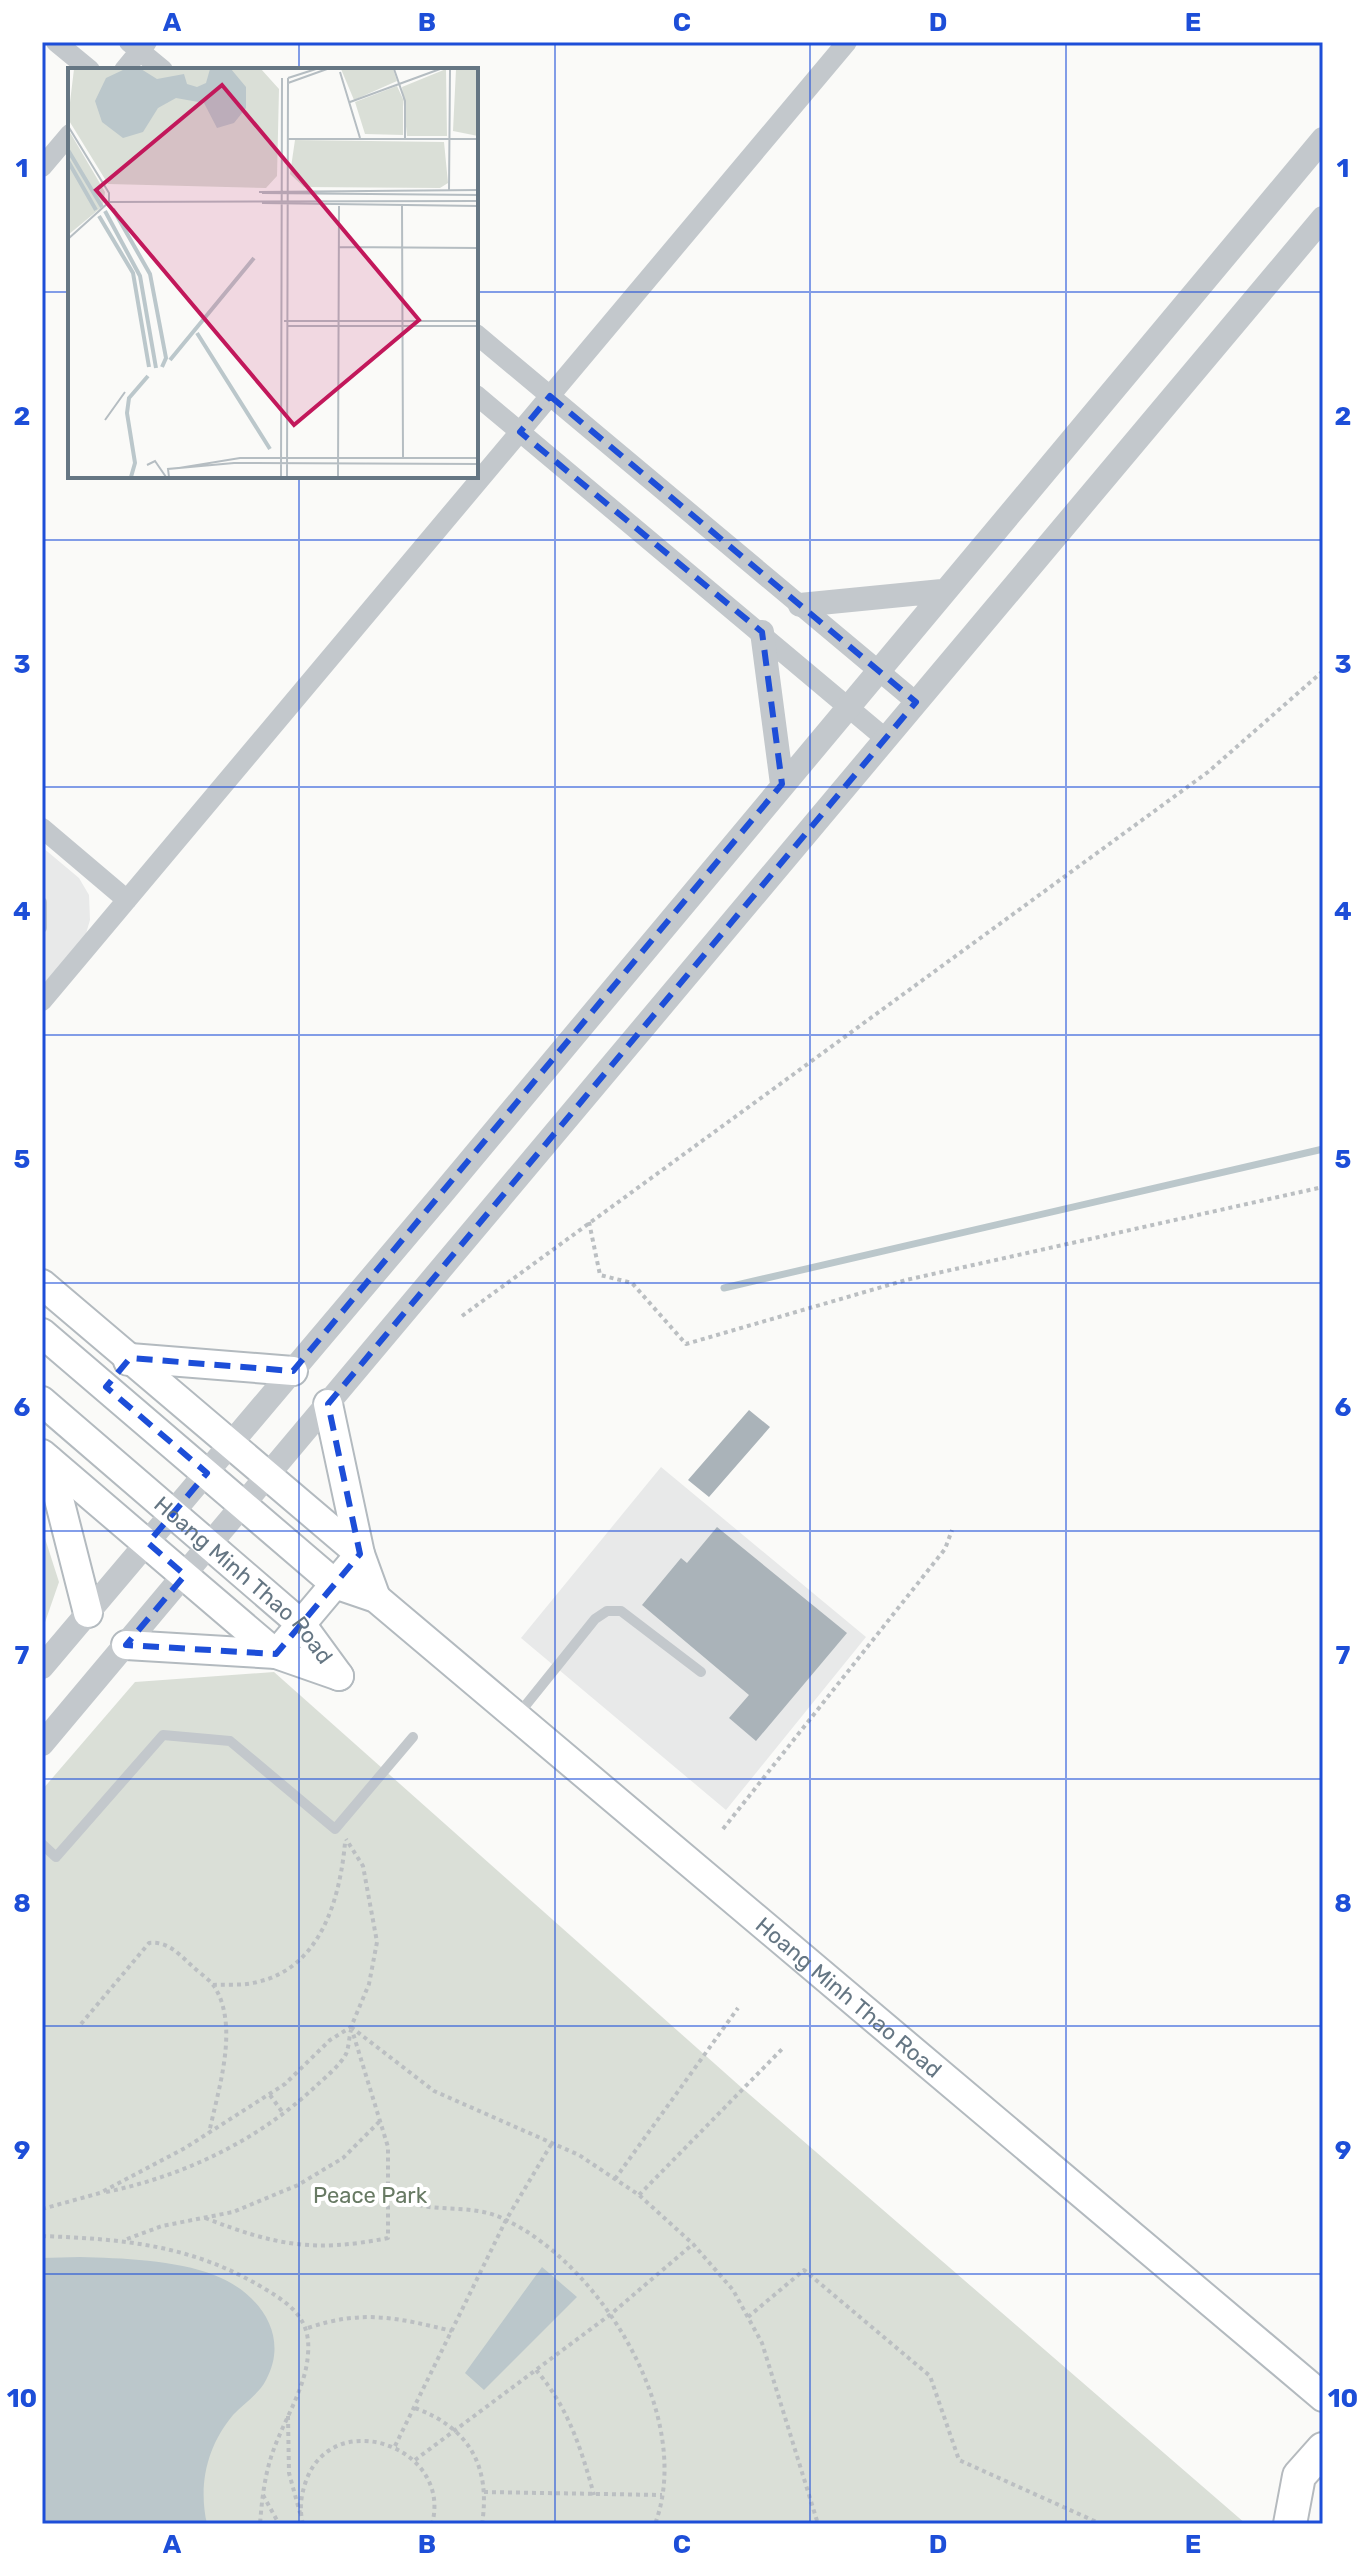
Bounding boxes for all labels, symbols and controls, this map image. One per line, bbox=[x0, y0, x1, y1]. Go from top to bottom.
text: A bbox=[163, 7, 182, 38]
text: B bbox=[418, 7, 436, 38]
text: C bbox=[673, 7, 691, 38]
text: D bbox=[929, 7, 947, 38]
text: E bbox=[1185, 7, 1201, 38]
inset map bbox=[68, 68, 478, 478]
text: 1 bbox=[16, 153, 28, 184]
text: 1 bbox=[1337, 153, 1349, 184]
text: 2 bbox=[14, 401, 30, 432]
text: 2 bbox=[1335, 401, 1351, 432]
text: 3 bbox=[13, 649, 31, 680]
text: 3 bbox=[1334, 649, 1352, 680]
text: 4 bbox=[13, 896, 31, 927]
text: 4 bbox=[1334, 896, 1352, 927]
text: 5 bbox=[14, 1144, 30, 1175]
text: 5 bbox=[1335, 1144, 1351, 1175]
text: 6 bbox=[14, 1392, 31, 1423]
text: 6 bbox=[1335, 1392, 1352, 1423]
street label: Hoang Minh Thao Road bbox=[149, 1490, 339, 1669]
text: 7 bbox=[15, 1640, 30, 1671]
text: 7 bbox=[1336, 1640, 1351, 1671]
text: 8 bbox=[13, 1888, 31, 1919]
text: 8 bbox=[1334, 1888, 1352, 1919]
street label: Hoang Minh Thao Road bbox=[751, 1911, 947, 2083]
text: 9 bbox=[14, 2135, 30, 2166]
text: 9 bbox=[1335, 2135, 1351, 2166]
park label: Peace Park bbox=[313, 2182, 428, 2209]
text: 10 bbox=[7, 2383, 37, 2414]
text: 10 bbox=[1328, 2383, 1358, 2414]
text: A bbox=[163, 2529, 182, 2560]
text: B bbox=[418, 2529, 436, 2560]
text: C bbox=[673, 2529, 691, 2560]
text: D bbox=[929, 2529, 947, 2560]
text: E bbox=[1185, 2529, 1201, 2560]

